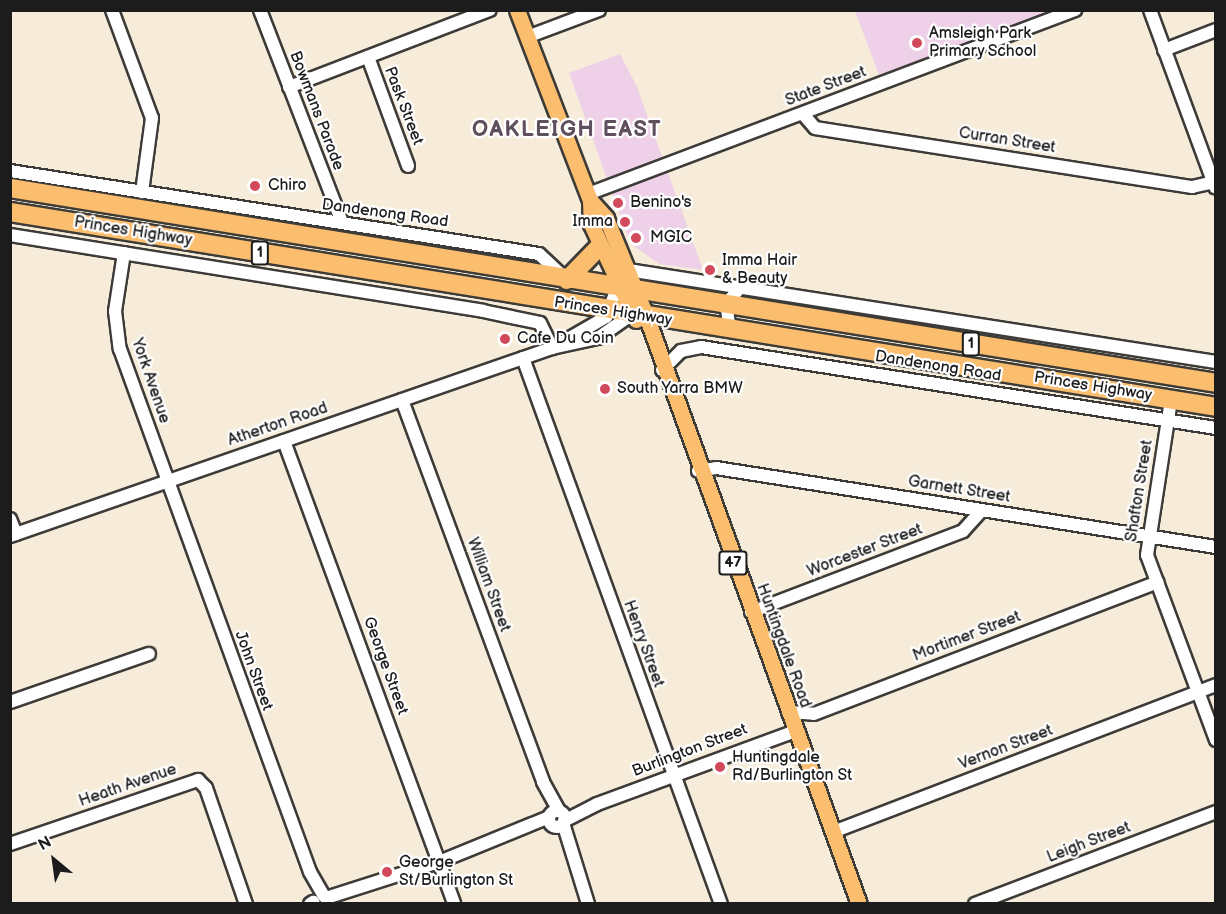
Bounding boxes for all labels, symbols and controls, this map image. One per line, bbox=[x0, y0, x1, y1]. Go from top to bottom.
place label: Amsleigh Park Primary School bbox=[929, 24, 1038, 62]
marker: Amsleigh Park Primary School bbox=[910, 36, 924, 50]
street label: Bowmans Parade bbox=[284, 49, 348, 173]
street label: State Street bbox=[783, 63, 869, 111]
street label: Pask Street bbox=[379, 64, 427, 148]
district label: OAKLEIGH EAST bbox=[472, 117, 662, 143]
street label: Curran Street bbox=[957, 124, 1057, 158]
place label: Chiro bbox=[268, 176, 307, 196]
marker: Chiro bbox=[246, 177, 264, 195]
place label: Benino's bbox=[630, 193, 692, 213]
street label: Dandenong Road bbox=[321, 196, 449, 232]
marker: Benino's bbox=[611, 196, 625, 210]
place label: Imma bbox=[573, 212, 613, 232]
street label: Princes Highway bbox=[73, 213, 193, 251]
marker: Imma bbox=[618, 215, 632, 229]
place label: MGIC bbox=[650, 228, 692, 248]
marker: MGIC bbox=[627, 229, 645, 247]
road number: 1 bbox=[250, 241, 270, 265]
place label: Imma Hair & Beauty bbox=[722, 251, 797, 289]
marker: Imma Hair & Beauty bbox=[703, 263, 717, 277]
street label: Princes Highway bbox=[553, 293, 673, 331]
place label: Cafe Du Coin bbox=[517, 329, 614, 349]
marker: Cafe Du Coin bbox=[498, 332, 512, 346]
road number: 1 bbox=[960, 332, 982, 356]
street label: York Avenue bbox=[126, 336, 174, 426]
street label: Dandenong Road bbox=[874, 348, 1002, 386]
street label: Princes Highway bbox=[1033, 368, 1153, 406]
place label: South Yarra BMW bbox=[617, 379, 744, 399]
marker: South Yarra BMW bbox=[598, 382, 612, 396]
street label: Atherton Road bbox=[225, 399, 331, 451]
street label: Shafton Street bbox=[1122, 438, 1158, 544]
street label: Garnett Street bbox=[906, 472, 1012, 508]
street label: Worcester Street bbox=[805, 520, 925, 582]
street label: William Street bbox=[462, 535, 514, 635]
road number: 47 bbox=[718, 551, 748, 575]
street label: Huntingdale Road bbox=[752, 581, 814, 711]
street label: Henry Street bbox=[618, 597, 668, 691]
street label: Mortimer Street bbox=[910, 608, 1024, 666]
street label: George Street bbox=[358, 614, 412, 718]
street label: John Street bbox=[230, 629, 276, 713]
street label: Burlington Street bbox=[630, 720, 750, 782]
street label: Vernon Street bbox=[956, 721, 1056, 775]
place label: Huntingdale Rd/Burlington St bbox=[732, 748, 852, 786]
street label: Heath Avenue bbox=[77, 760, 179, 812]
marker: Huntingdale Rd/Burlington St bbox=[713, 760, 727, 774]
street label: Leigh Street bbox=[1044, 818, 1134, 868]
north arrow bbox=[24, 830, 84, 890]
text: N bbox=[35, 833, 55, 855]
place label: George St/Burlington St bbox=[399, 853, 513, 891]
marker: George St/Burlington St bbox=[380, 865, 394, 879]

